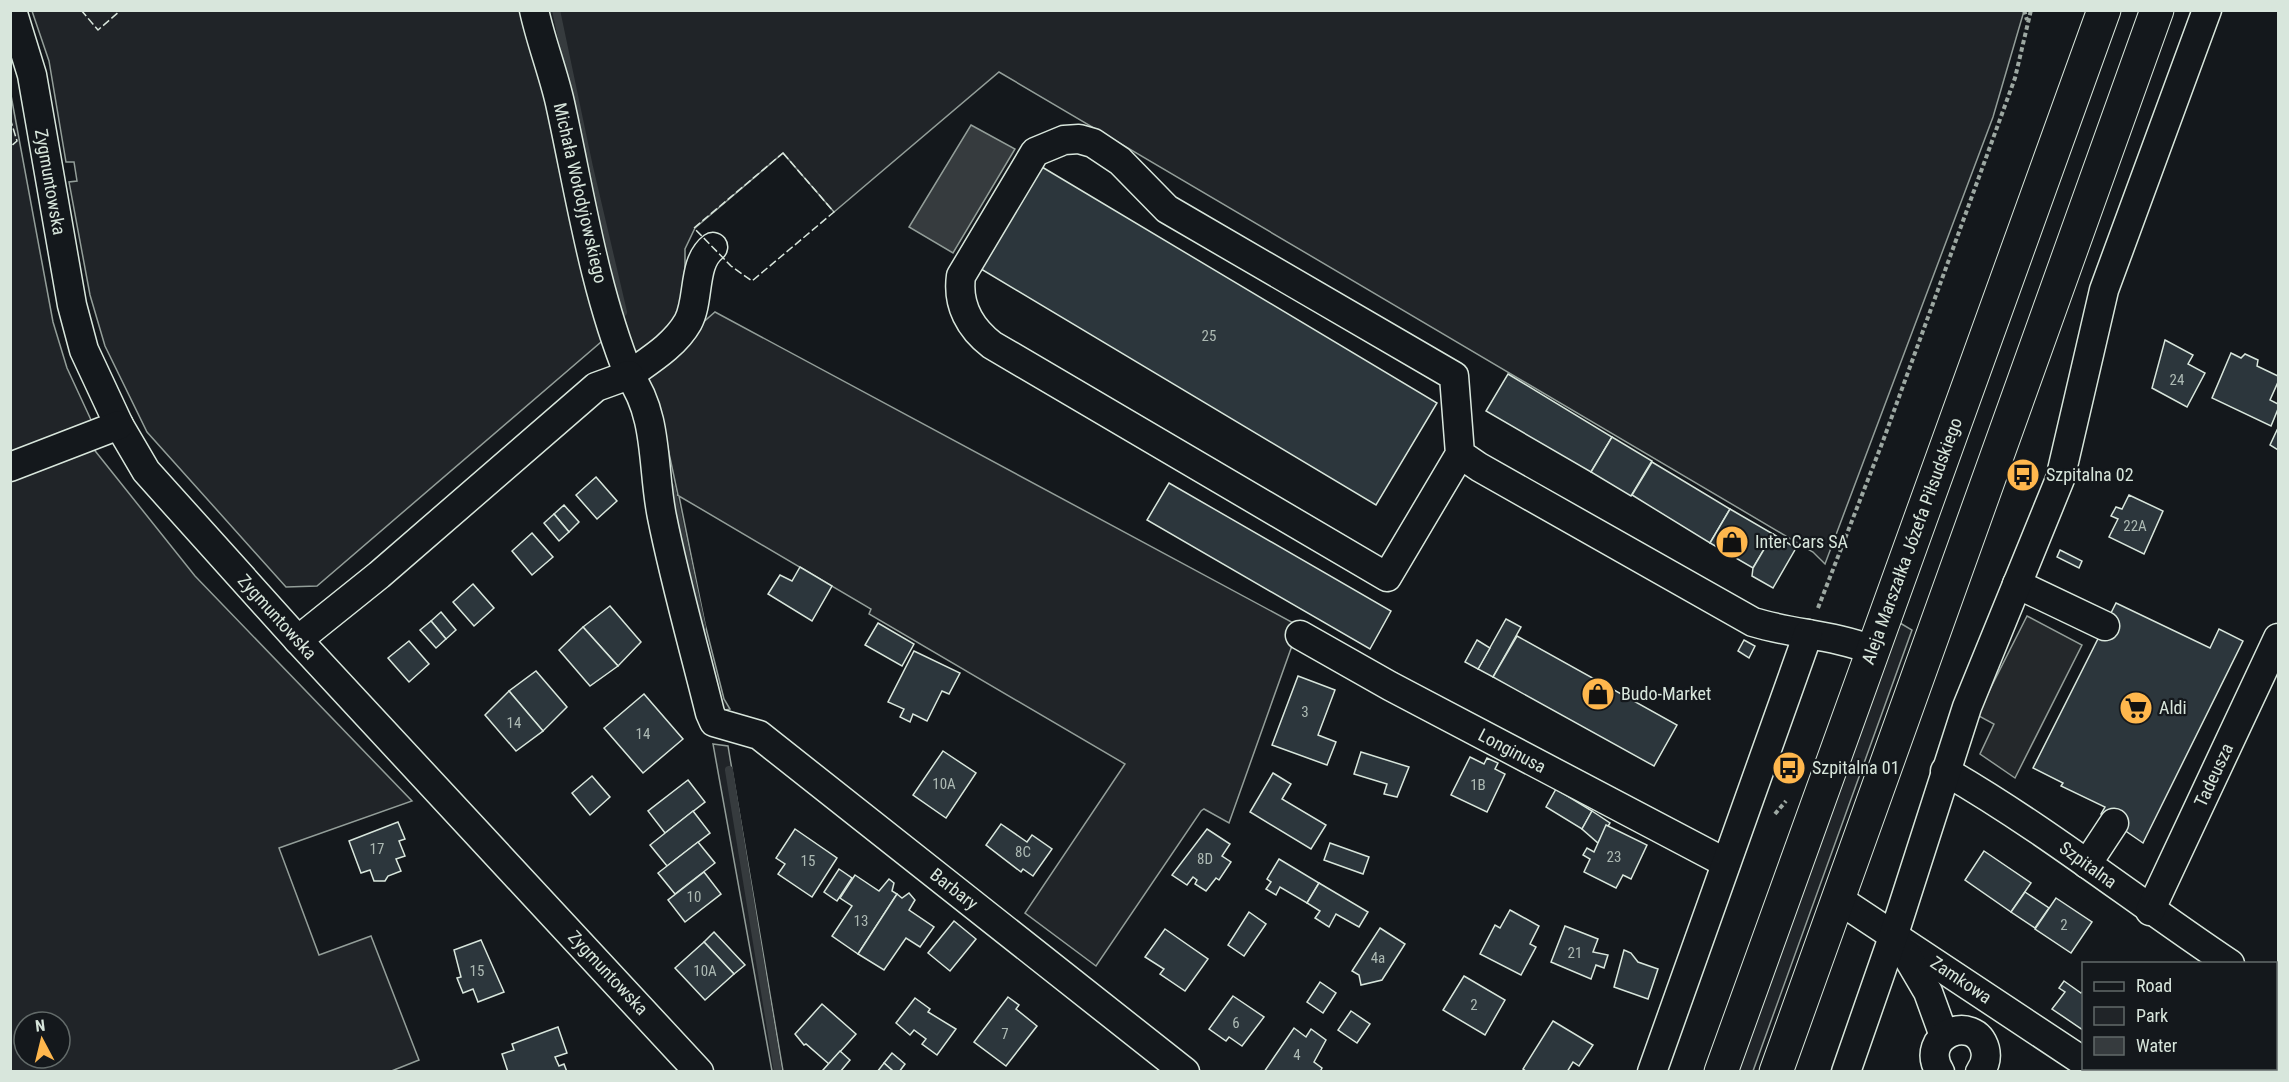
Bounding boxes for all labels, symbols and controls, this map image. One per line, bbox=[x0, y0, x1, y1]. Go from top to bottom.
street label: Michała Wołodyjowskiego bbox=[549, 101, 611, 285]
street label: Zygmuntowska bbox=[31, 127, 70, 237]
house number: 25 bbox=[1202, 327, 1216, 345]
house number: 24 bbox=[2170, 371, 2184, 389]
street label: Aleja Marszałka Józefa Piłsudskiego bbox=[1857, 415, 1966, 667]
bus stop icon: Szpitalna 02 bbox=[2005, 457, 2041, 493]
place label: Szpitalna 02 bbox=[2046, 464, 2134, 485]
house number: 22A bbox=[2123, 517, 2147, 535]
shop icon: Inter Cars SA bbox=[1714, 524, 1750, 560]
place label: Inter Cars SA bbox=[1755, 531, 1849, 552]
street label: Zygmuntowska bbox=[234, 570, 321, 664]
shop icon: Budo-Market bbox=[1580, 676, 1616, 712]
place label: Budo-Market bbox=[1621, 683, 1711, 704]
supermarket icon: Aldi bbox=[2118, 690, 2154, 726]
place label: Aldi bbox=[2159, 697, 2187, 718]
house number: 3 bbox=[1301, 703, 1309, 721]
house number: 14 bbox=[507, 714, 521, 732]
street label: Longinusa bbox=[1475, 724, 1550, 777]
house number: 14 bbox=[636, 725, 650, 743]
street label: Tadeusza bbox=[2190, 740, 2237, 810]
bus stop icon: Szpitalna 01 bbox=[1771, 750, 1807, 786]
place label: Szpitalna 01 bbox=[1812, 757, 1900, 778]
house number: 10A bbox=[932, 775, 956, 793]
house number: 1B bbox=[1470, 776, 1486, 794]
street label: Szpitalna bbox=[2056, 837, 2121, 892]
house number: 17 bbox=[370, 840, 384, 858]
house number: 8C bbox=[1015, 843, 1031, 861]
house number: 23 bbox=[1607, 848, 1621, 866]
house number: 8D bbox=[1197, 850, 1213, 868]
house number: 15 bbox=[801, 852, 815, 870]
street label: Barbary bbox=[926, 864, 983, 914]
house number: 10 bbox=[687, 888, 701, 906]
house number: 13 bbox=[854, 912, 868, 930]
house number: 2 bbox=[2060, 916, 2068, 934]
street label: Zygmuntowska bbox=[564, 926, 653, 1019]
house number: 21 bbox=[1568, 944, 1582, 962]
house number: 4a bbox=[1371, 949, 1385, 967]
street label: Zamkowa bbox=[1927, 952, 1996, 1008]
house number: 15 bbox=[470, 962, 484, 980]
house number: 10A bbox=[693, 962, 717, 980]
legend bbox=[2082, 962, 2277, 1070]
text: Road bbox=[2136, 975, 2172, 996]
house number: 2 bbox=[1470, 996, 1478, 1014]
text: Park bbox=[2136, 1005, 2168, 1026]
north arrow bbox=[12, 1010, 72, 1070]
house number: 6 bbox=[1232, 1014, 1240, 1032]
text: N bbox=[34, 1016, 46, 1036]
house number: 7 bbox=[1001, 1025, 1009, 1043]
text: Water bbox=[2136, 1035, 2178, 1056]
house number: 4 bbox=[1293, 1046, 1301, 1064]

